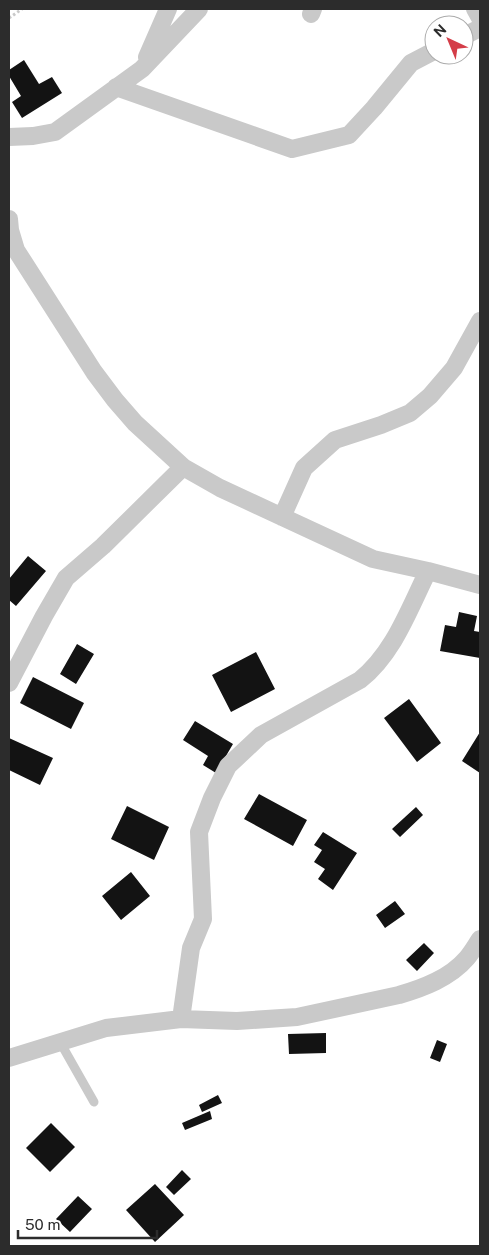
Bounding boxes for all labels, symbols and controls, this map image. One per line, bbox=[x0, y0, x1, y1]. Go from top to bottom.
north arrow bbox=[424, 15, 474, 65]
text: N bbox=[430, 21, 449, 40]
scale bar bbox=[18, 1208, 156, 1240]
text: 50 m bbox=[25, 1216, 60, 1233]

